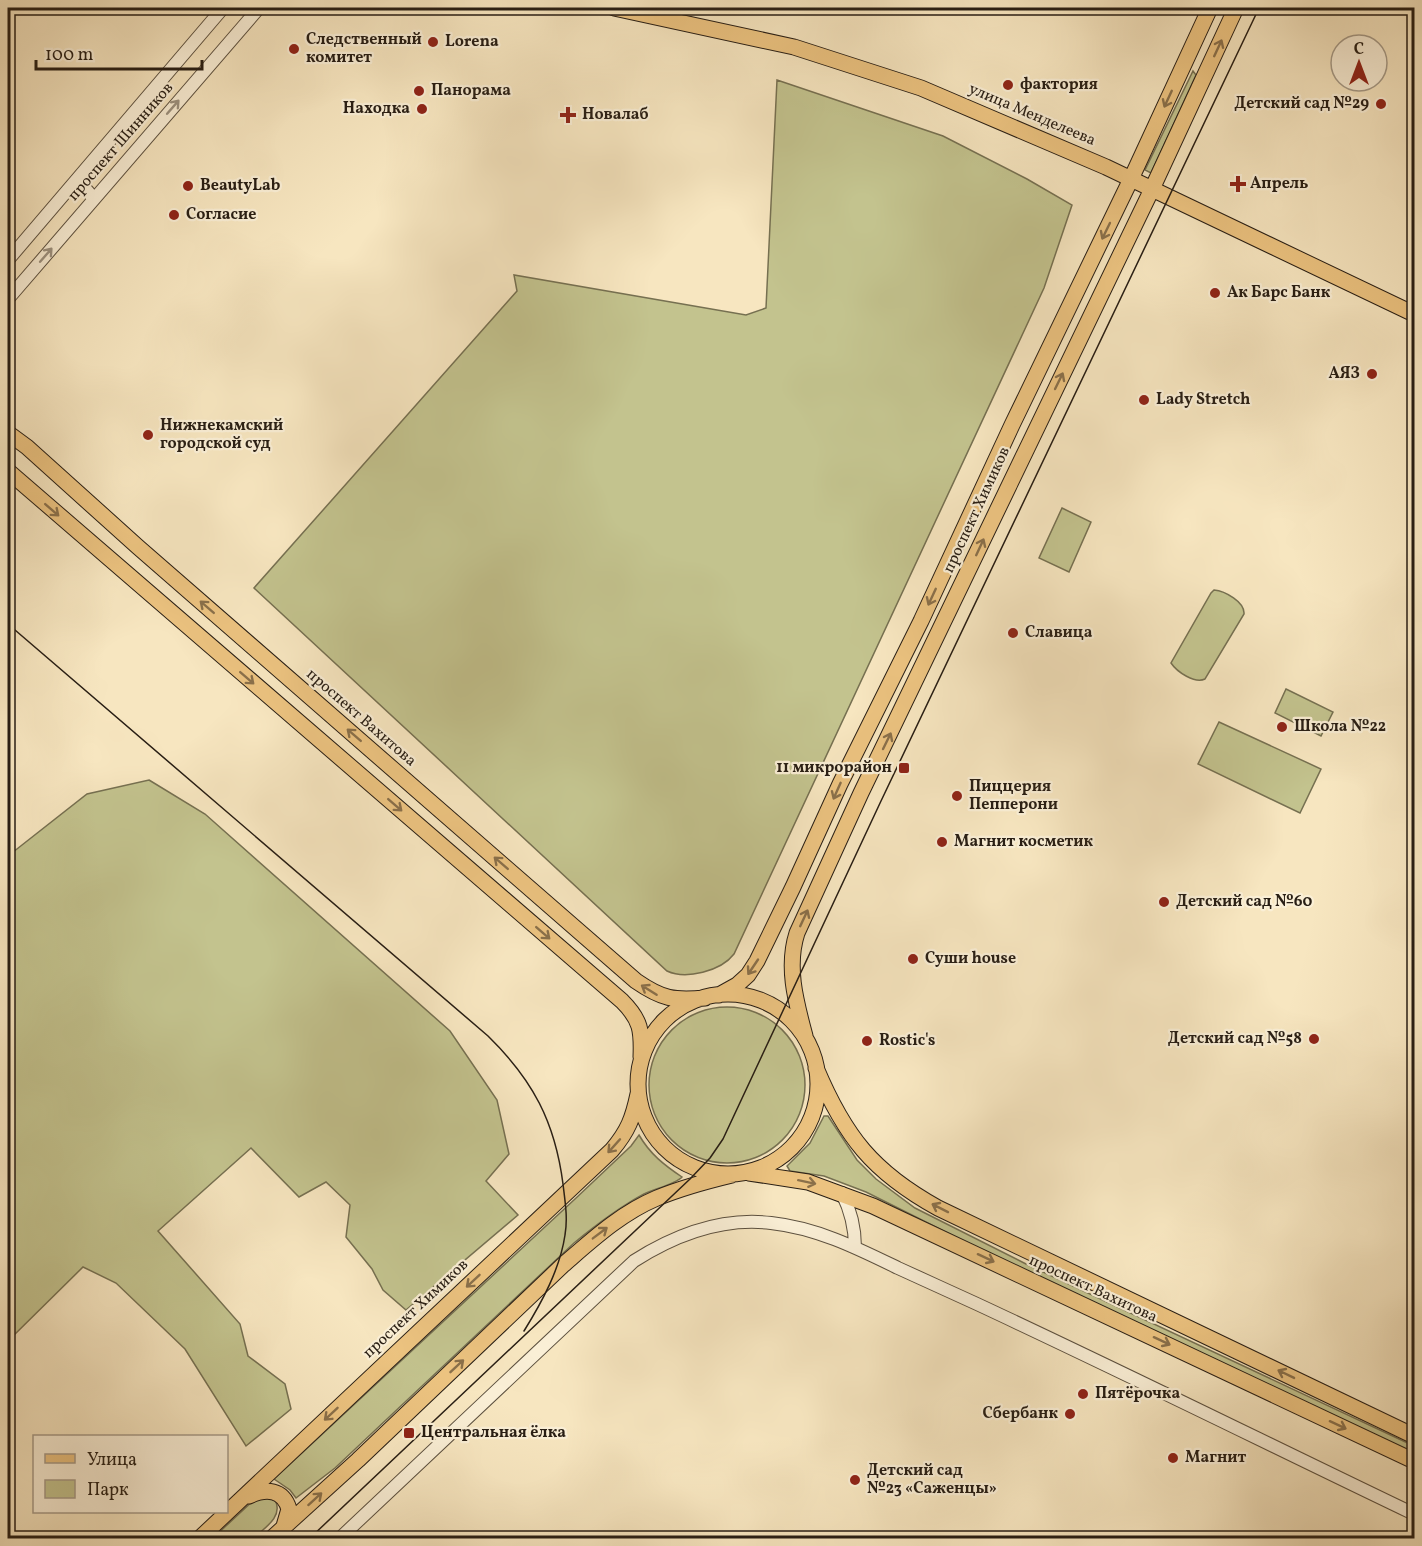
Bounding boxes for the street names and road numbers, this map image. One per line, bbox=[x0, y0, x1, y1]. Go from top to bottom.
street label: проспект Шинников bbox=[63, 78, 179, 206]
street label: улица Менделеева bbox=[965, 78, 1099, 152]
street label: проспект Химиков bbox=[938, 443, 1016, 577]
street label: проспект Вахитова bbox=[301, 664, 421, 772]
street label: проспект Вахитова bbox=[1025, 1250, 1161, 1328]
street label: проспект Химиков bbox=[358, 1254, 474, 1364]

